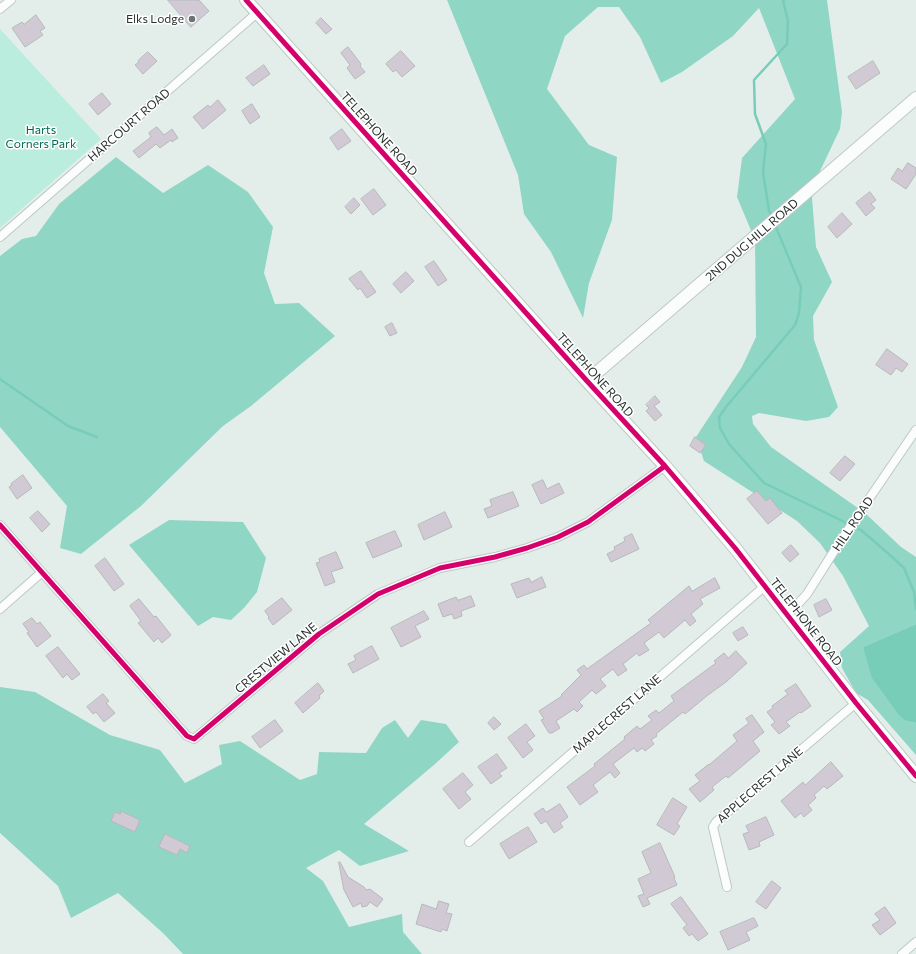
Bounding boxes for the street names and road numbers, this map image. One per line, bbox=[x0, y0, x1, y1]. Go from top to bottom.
street label: HARCOURT ROAD bbox=[85, 85, 173, 165]
street label: TELEPHONE ROAD bbox=[338, 89, 420, 179]
street label: 2ND DUG HILL ROAD bbox=[703, 196, 801, 284]
street label: TELEPHONE ROAD bbox=[554, 330, 636, 420]
street label: HILL ROAD bbox=[829, 494, 877, 554]
street label: TELEPHONE ROAD bbox=[767, 575, 845, 669]
street label: CRESTVIEW LANE bbox=[232, 620, 320, 696]
street label: MAPLECREST LANE bbox=[570, 672, 664, 756]
street label: APPLECREST LANE bbox=[714, 744, 806, 826]

